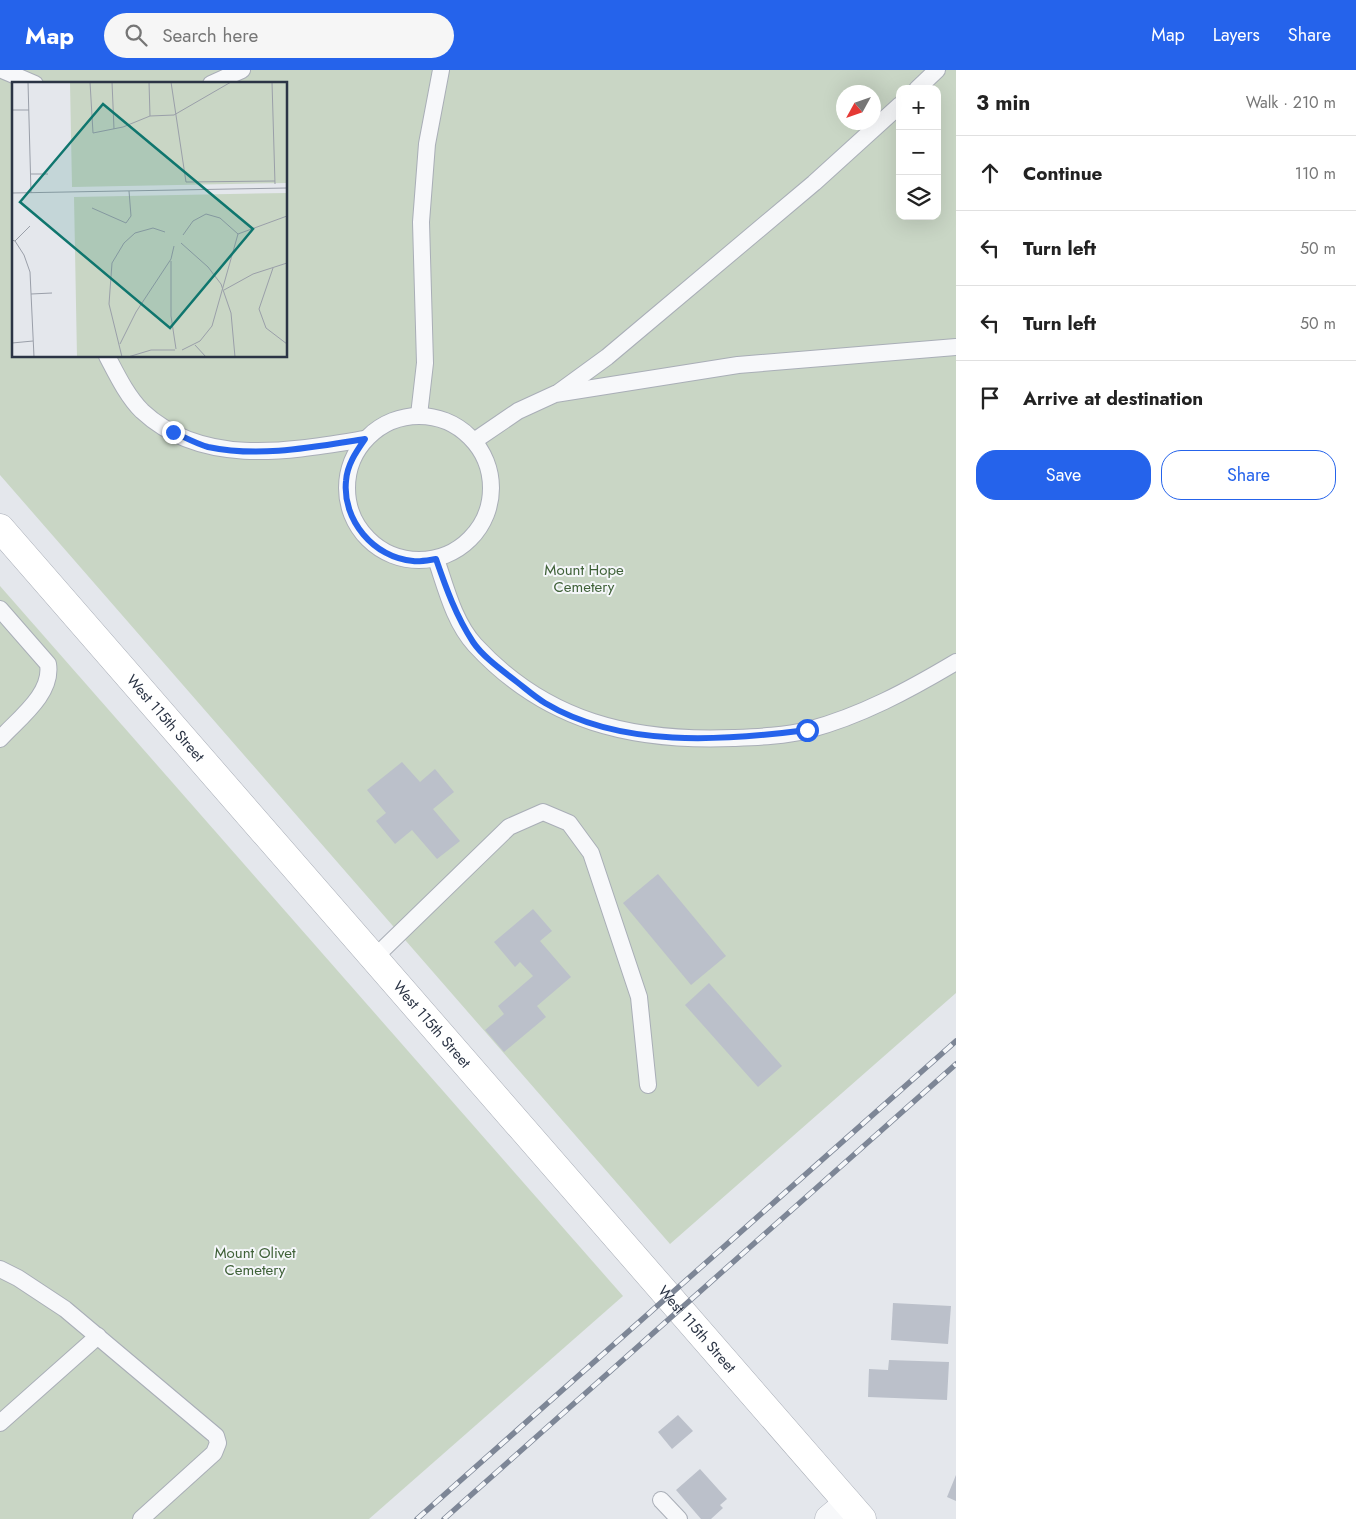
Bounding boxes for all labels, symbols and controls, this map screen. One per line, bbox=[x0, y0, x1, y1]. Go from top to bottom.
search box bbox=[104, 13, 454, 58]
text: Map bbox=[25, 18, 74, 53]
icon: search bbox=[122, 21, 150, 49]
text: Search here bbox=[162, 22, 258, 49]
text: Map bbox=[1151, 22, 1185, 48]
text: Layers bbox=[1213, 22, 1260, 48]
text: Share bbox=[1288, 22, 1331, 48]
inset map bbox=[12, 82, 288, 358]
north arrow bbox=[836, 85, 881, 130]
map controls bbox=[896, 85, 941, 220]
button: + bbox=[896, 85, 941, 130]
text: 3 min bbox=[976, 88, 1030, 118]
text: Walk · 210 m bbox=[1246, 91, 1336, 114]
button: − bbox=[896, 130, 941, 175]
icon: ahead bbox=[976, 159, 1004, 187]
text: Continue bbox=[1023, 160, 1102, 187]
text: 110 m bbox=[1295, 162, 1336, 185]
button: layers bbox=[896, 175, 941, 220]
icon: left bbox=[976, 234, 1004, 262]
text: Turn left bbox=[1023, 235, 1096, 262]
text: 50 m bbox=[1300, 237, 1336, 260]
icon: left bbox=[976, 309, 1004, 337]
text: Turn left bbox=[1023, 310, 1096, 337]
text: 50 m bbox=[1300, 312, 1336, 335]
icon: arrive bbox=[976, 384, 1004, 412]
text: Arrive at destination bbox=[1023, 385, 1203, 412]
route end bbox=[162, 421, 185, 444]
button: Save bbox=[976, 450, 1151, 500]
button: Share bbox=[1161, 450, 1336, 500]
park label: Mount Hope Cemetery bbox=[544, 559, 624, 598]
street label: West 115th Street bbox=[121, 670, 210, 767]
route start bbox=[796, 719, 819, 742]
street label: West 115th Street bbox=[388, 976, 476, 1073]
park label: Mount Olivet Cemetery bbox=[214, 1242, 296, 1281]
street label: West 115th Street bbox=[653, 1281, 741, 1378]

